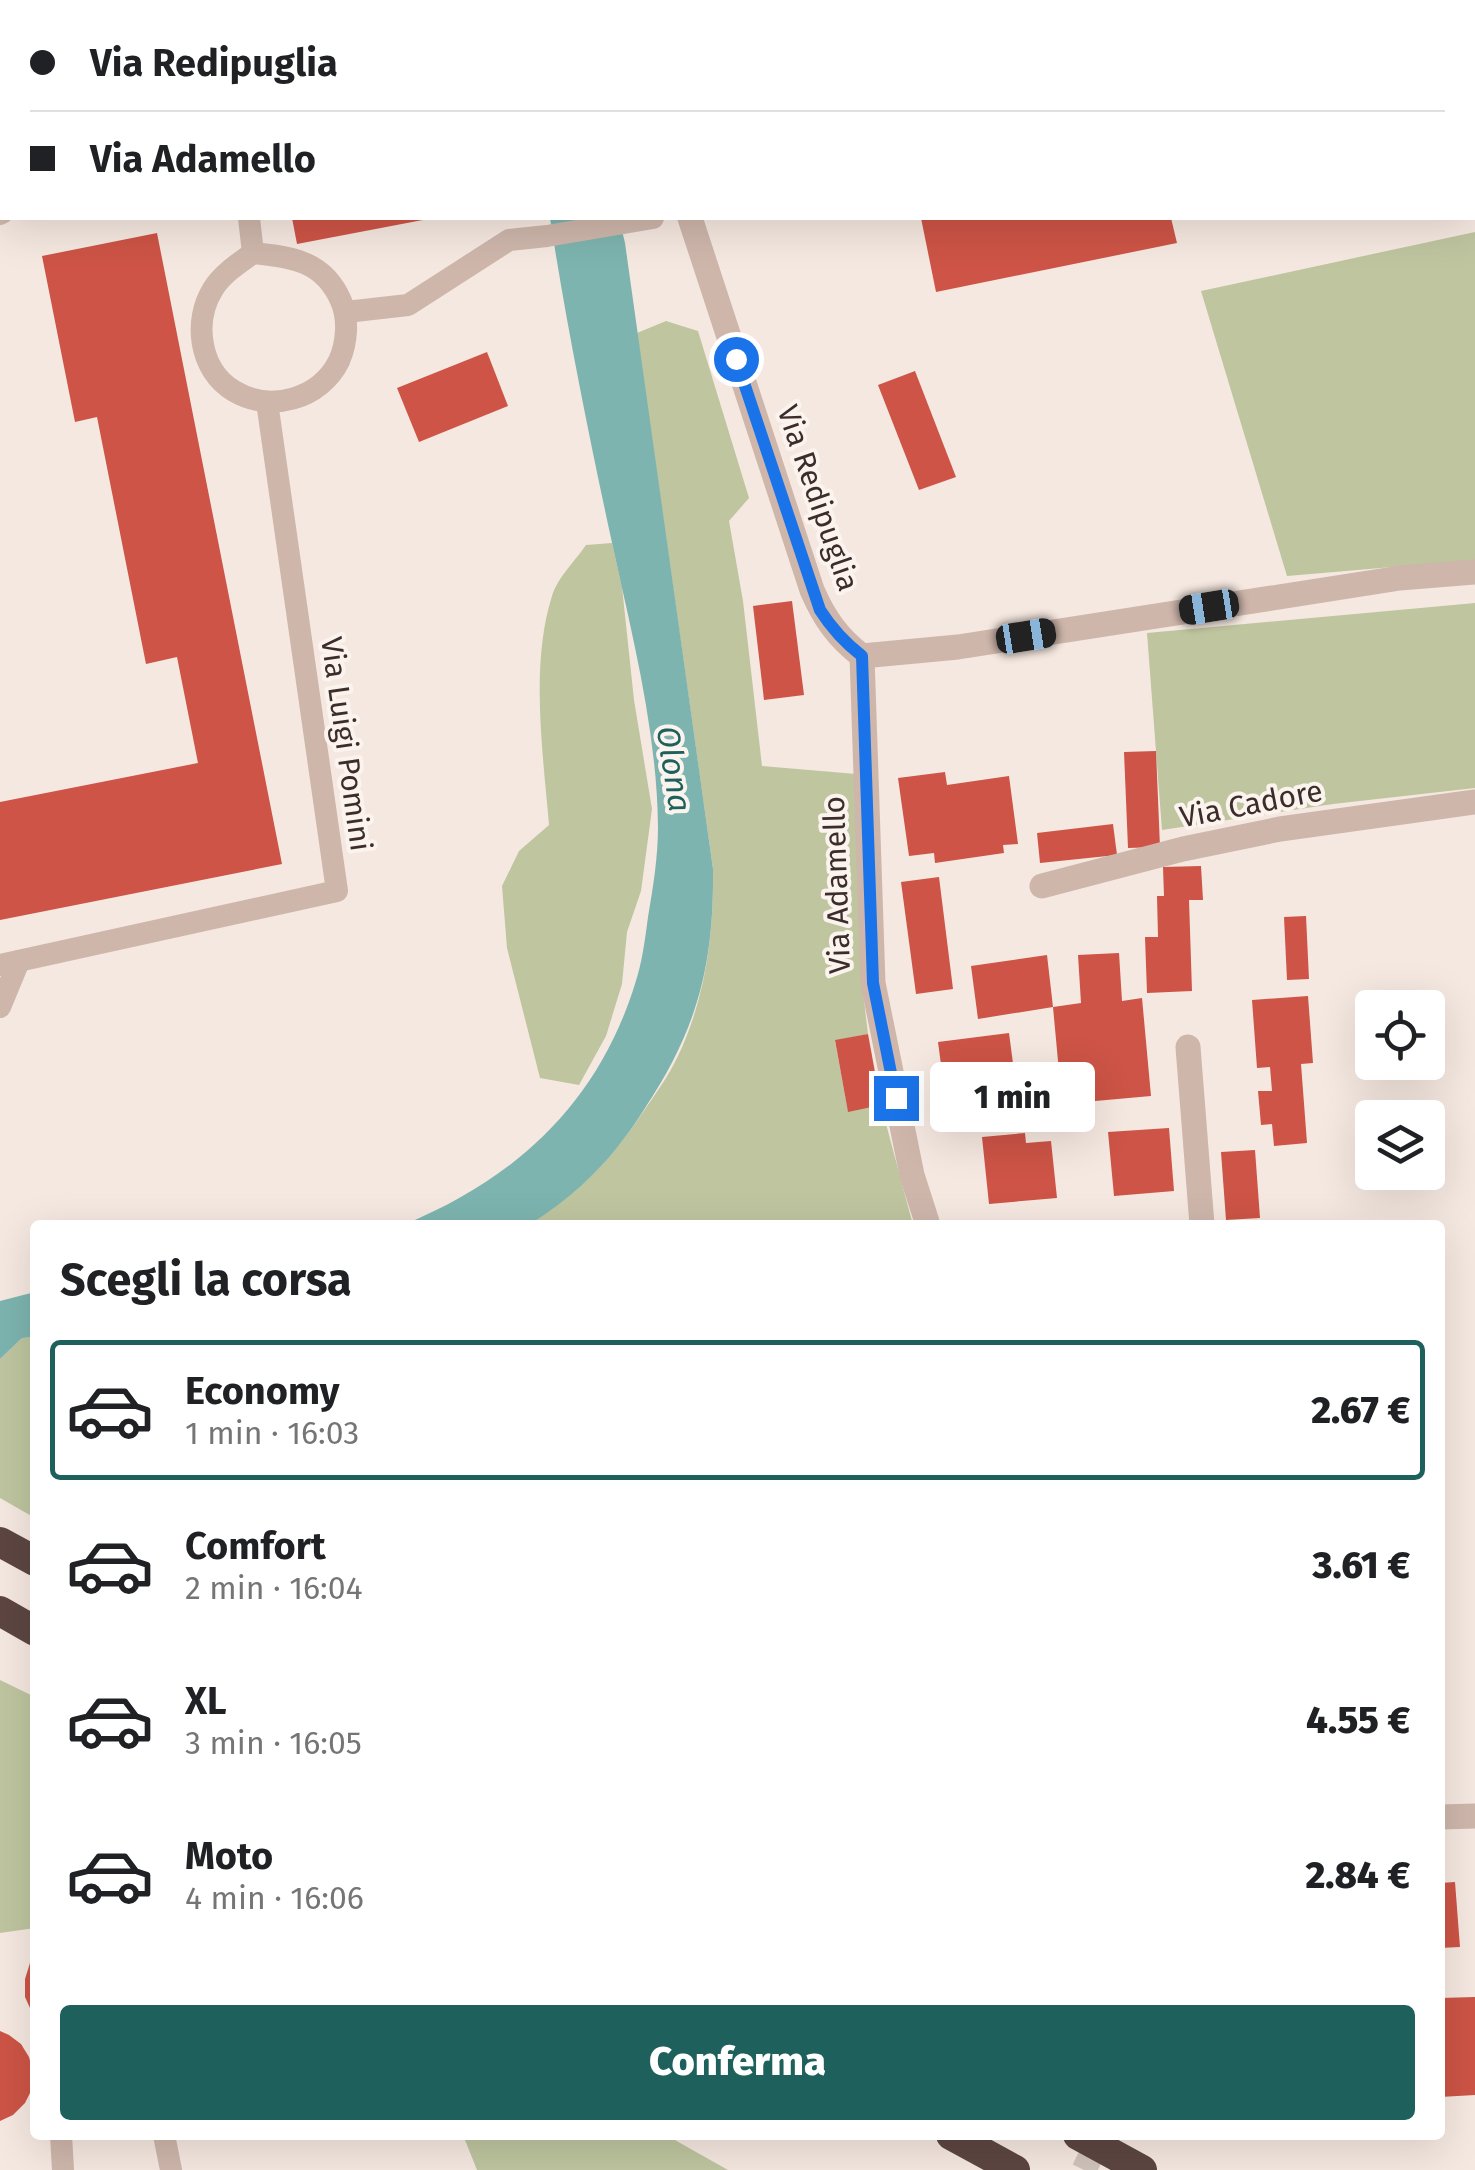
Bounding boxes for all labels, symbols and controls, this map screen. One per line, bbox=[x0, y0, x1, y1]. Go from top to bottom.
text: Via Redipuglia bbox=[90, 40, 338, 86]
text: Via Adamello bbox=[90, 136, 316, 182]
route start bbox=[714, 337, 759, 382]
street label: Via Redipuglia bbox=[769, 400, 867, 596]
car bbox=[1177, 587, 1241, 627]
car bbox=[994, 616, 1058, 656]
street label: Via Luigi Pomini bbox=[313, 634, 379, 854]
water label: Olona bbox=[648, 723, 700, 815]
street label: Via Cadore bbox=[1177, 773, 1325, 835]
street label: Via Adamello bbox=[816, 795, 858, 975]
map controls bbox=[1355, 990, 1445, 1190]
button: locate bbox=[1355, 990, 1445, 1080]
callout: 1 min bbox=[931, 1063, 1096, 1133]
route end bbox=[874, 1076, 919, 1121]
text: 1 min bbox=[974, 1078, 1051, 1116]
button: layers bbox=[1355, 1100, 1445, 1190]
text: Scegli la corsa bbox=[60, 1253, 352, 1307]
icon: car bbox=[65, 1365, 155, 1455]
text: Economy bbox=[185, 1368, 340, 1414]
text: 2.67 € bbox=[1311, 1387, 1410, 1433]
text: 1 min · 16:03 bbox=[185, 1414, 359, 1452]
icon: car bbox=[65, 1520, 155, 1610]
text: Comfort bbox=[185, 1523, 326, 1569]
text: 3.61 € bbox=[1312, 1542, 1410, 1588]
text: 2 min · 16:04 bbox=[185, 1569, 363, 1607]
icon: car bbox=[65, 1675, 155, 1765]
text: XL bbox=[185, 1678, 227, 1724]
text: 4.55 € bbox=[1306, 1697, 1410, 1743]
text: 3 min · 16:05 bbox=[185, 1724, 362, 1762]
icon: car bbox=[65, 1830, 155, 1920]
text: Moto bbox=[185, 1833, 273, 1879]
text: 2.84 € bbox=[1305, 1852, 1410, 1898]
text: 4 min · 16:06 bbox=[185, 1879, 364, 1917]
button: Conferma bbox=[60, 2005, 1415, 2120]

